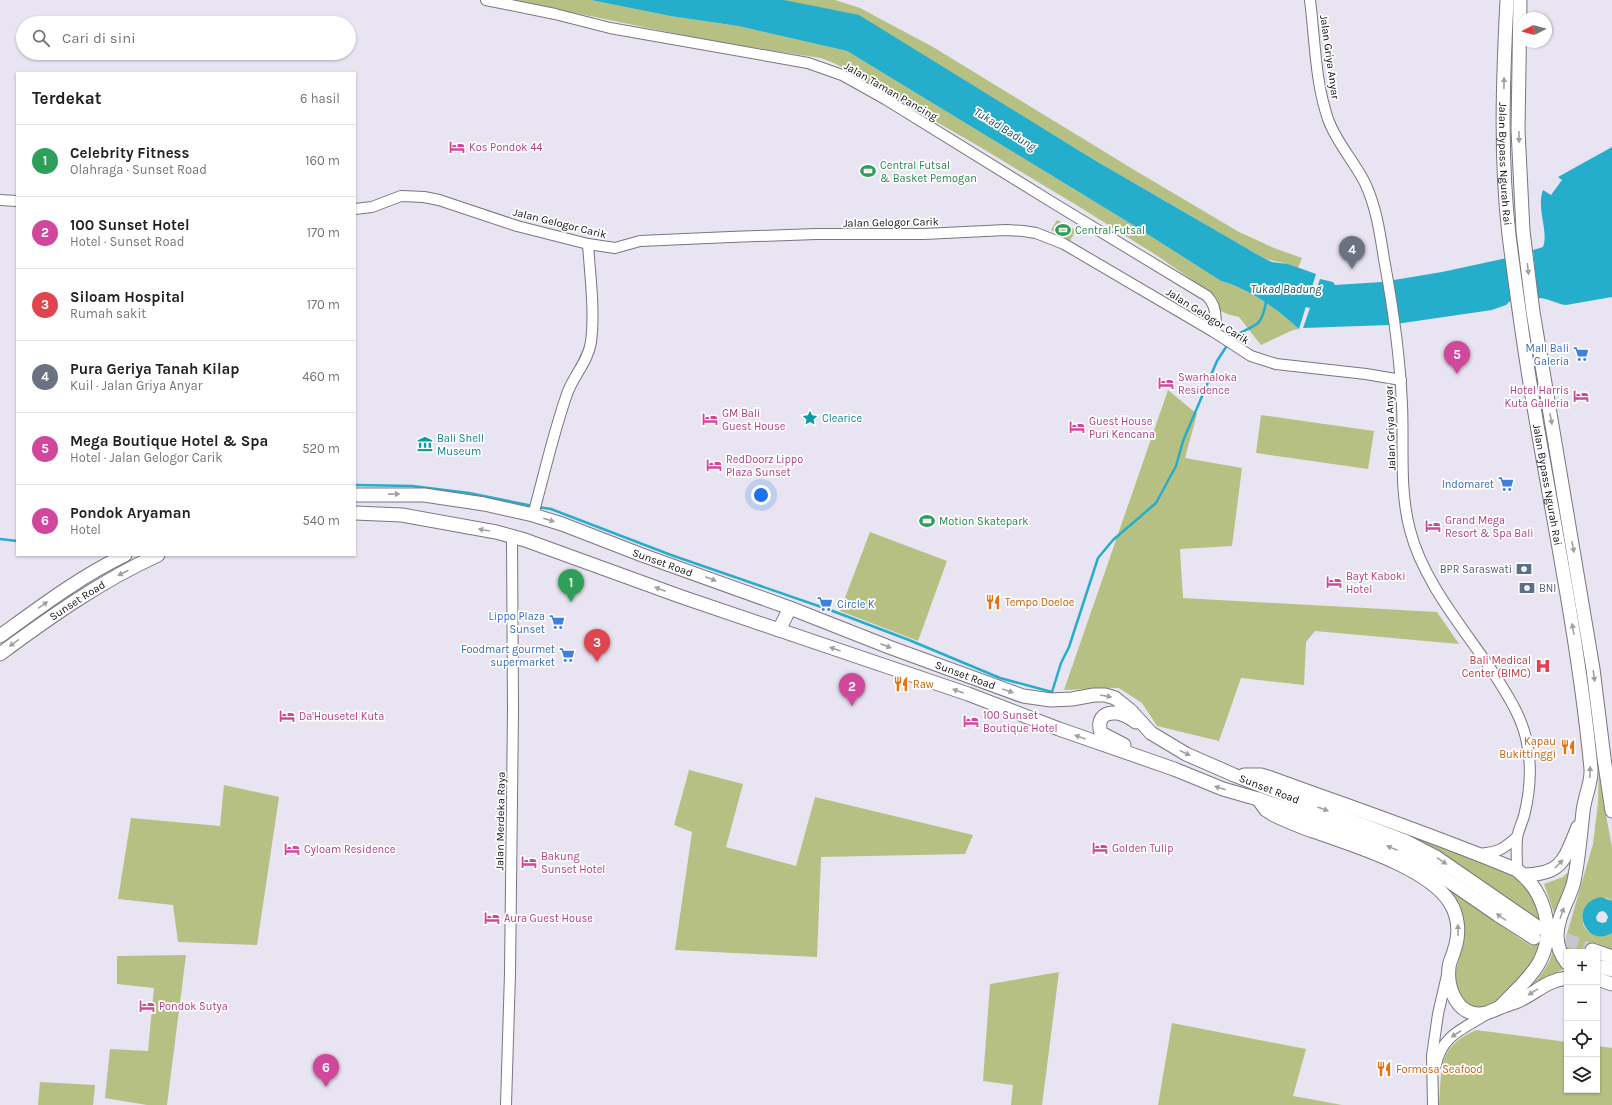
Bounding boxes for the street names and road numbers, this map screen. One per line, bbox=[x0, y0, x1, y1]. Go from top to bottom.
street label: Jalan Griya Anyar bbox=[1317, 14, 1342, 100]
street label: Jalan Taman Pancing bbox=[842, 59, 940, 124]
street label: Jalan Bypass Ngurah Rai bbox=[1496, 102, 1514, 226]
street label: Jalan Gelogor Carik bbox=[512, 206, 608, 241]
street label: Jalan Gelogor Carik bbox=[843, 215, 939, 230]
street label: Jalan Gelogor Carik bbox=[1164, 286, 1252, 347]
street label: Jalan Griya Anyar bbox=[1383, 385, 1398, 471]
street label: Jalan Bypass Ngurah Rai bbox=[1530, 423, 1564, 547]
street label: Sunset Road bbox=[630, 546, 695, 580]
street label: Sunset Road bbox=[47, 578, 108, 623]
street label: Sunset Road bbox=[933, 658, 997, 692]
street label: Jalan Merdeka Raya bbox=[493, 771, 508, 871]
street label: Sunset Road bbox=[1237, 772, 1301, 807]

